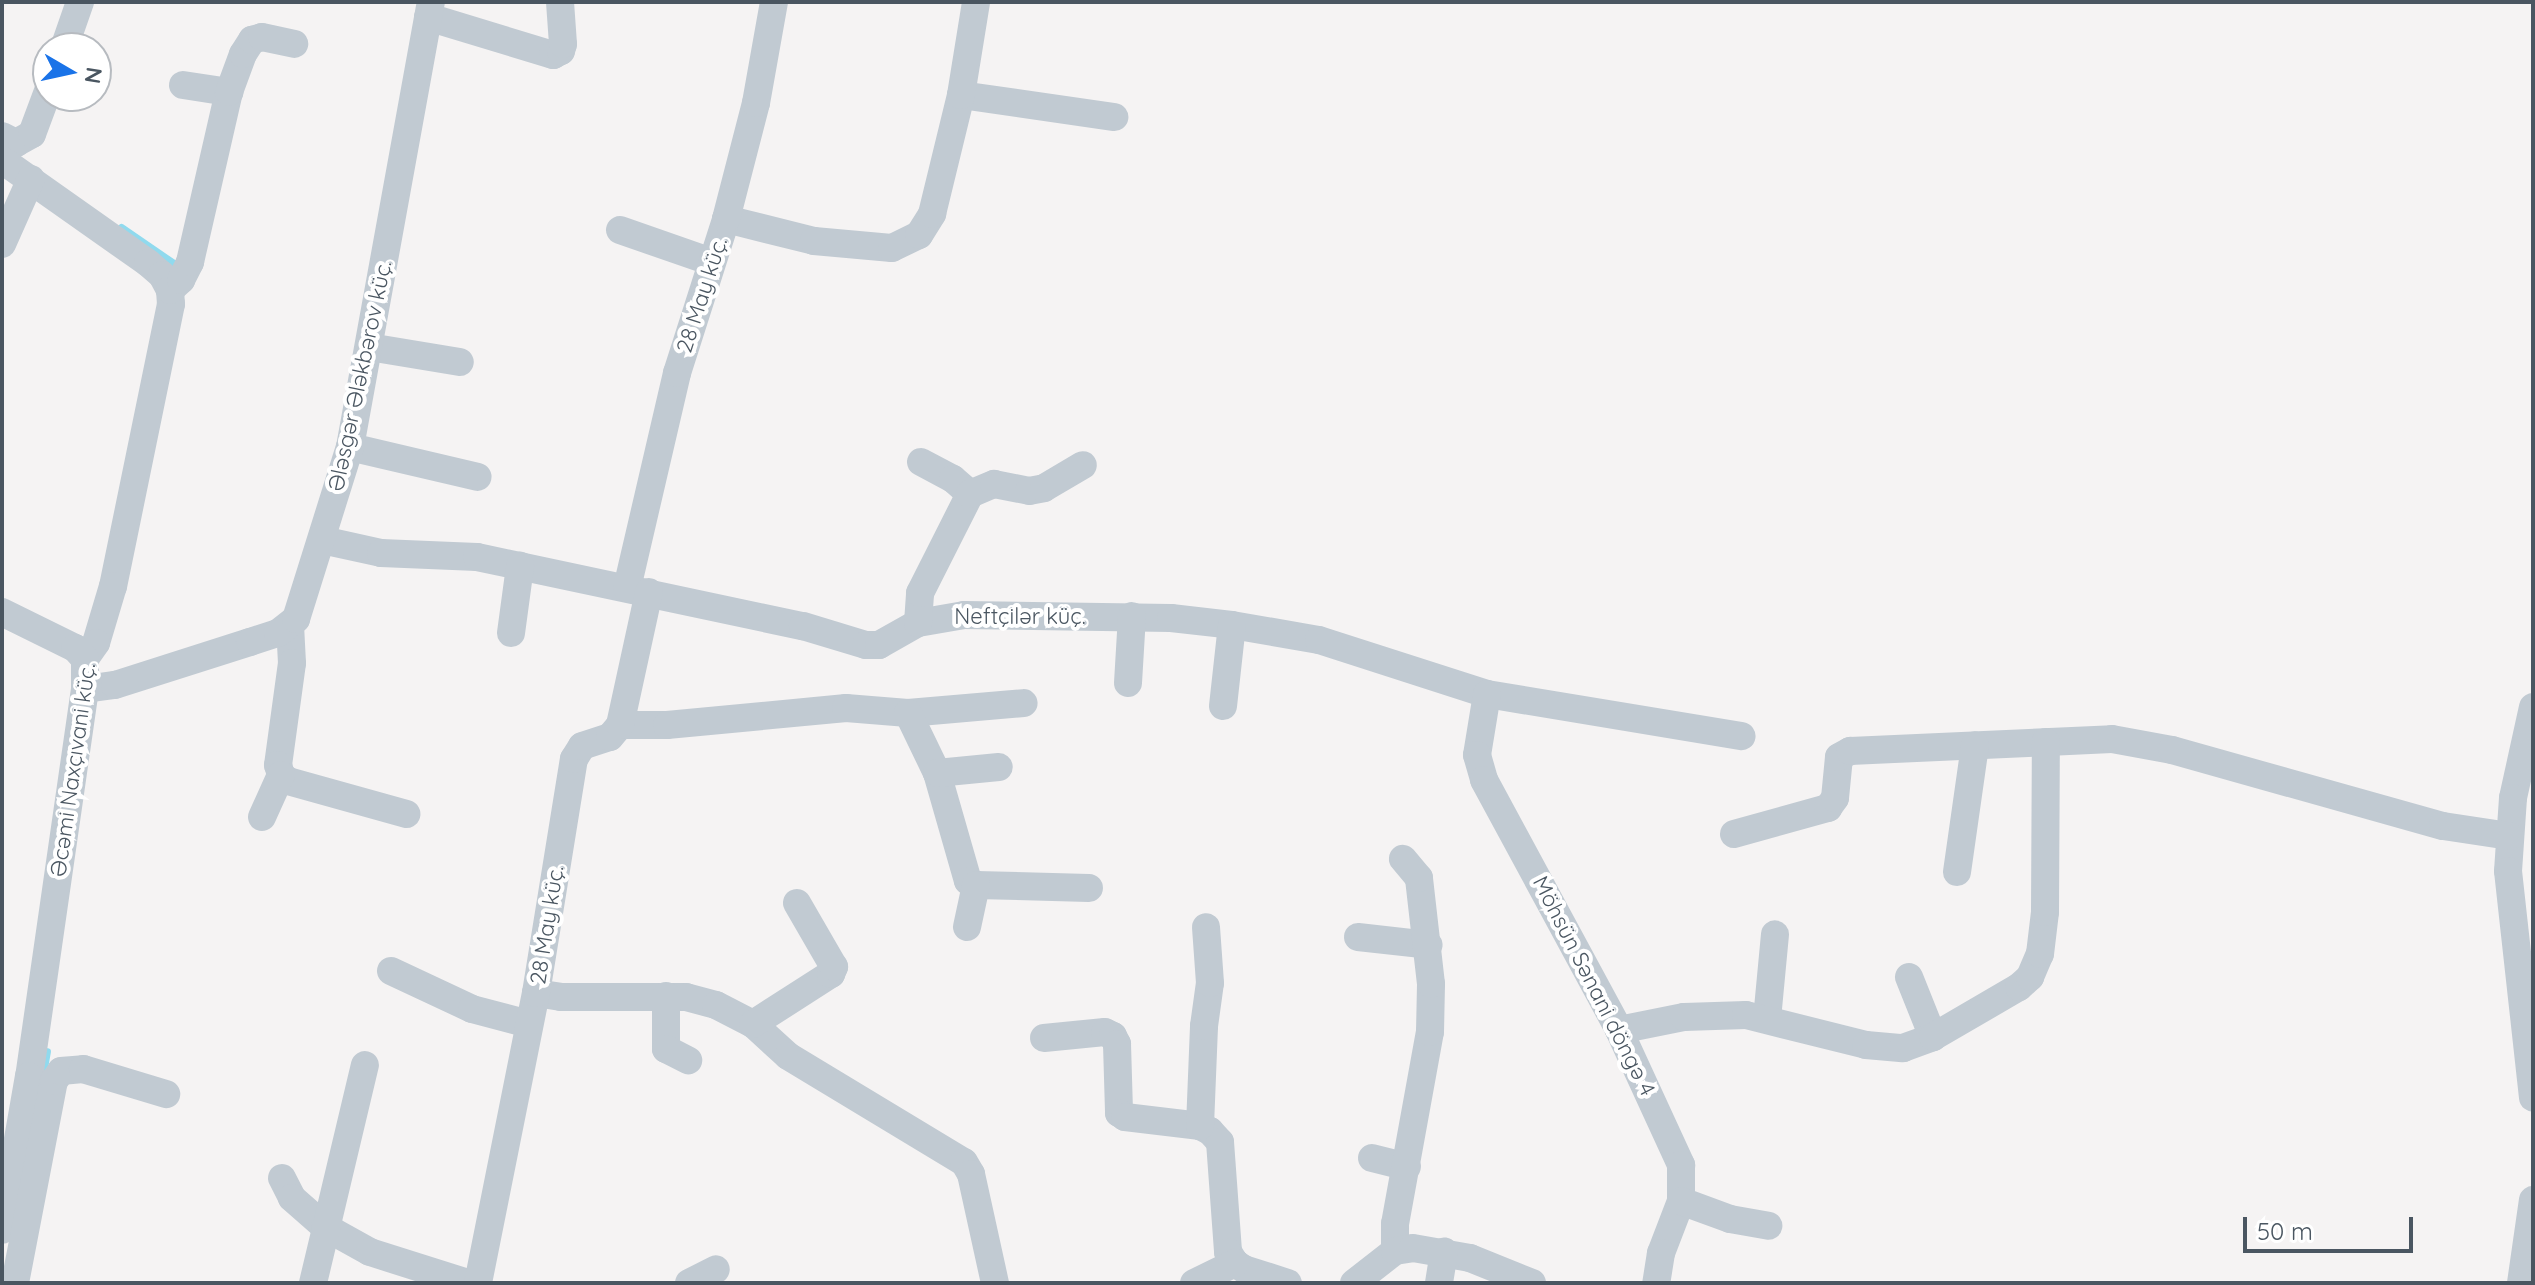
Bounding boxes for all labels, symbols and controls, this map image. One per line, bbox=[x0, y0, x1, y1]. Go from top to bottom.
north arrow bbox=[32, 32, 112, 112]
text: N bbox=[79, 65, 109, 86]
street label: 28 May küç. bbox=[671, 234, 733, 356]
street label: Ələsgər Ələkbərov küç. bbox=[323, 258, 397, 494]
street label: Neftçilər küç. bbox=[954, 604, 1086, 630]
street label: Əcəmi Naxçıvani küç. bbox=[45, 662, 101, 878]
street label: 28 May küç. bbox=[525, 864, 569, 986]
street label: Möhsün Sənani döngə 4 bbox=[1527, 872, 1661, 1100]
scale bar bbox=[2247, 1201, 2417, 1251]
text: 50 m bbox=[2257, 1216, 2313, 1246]

